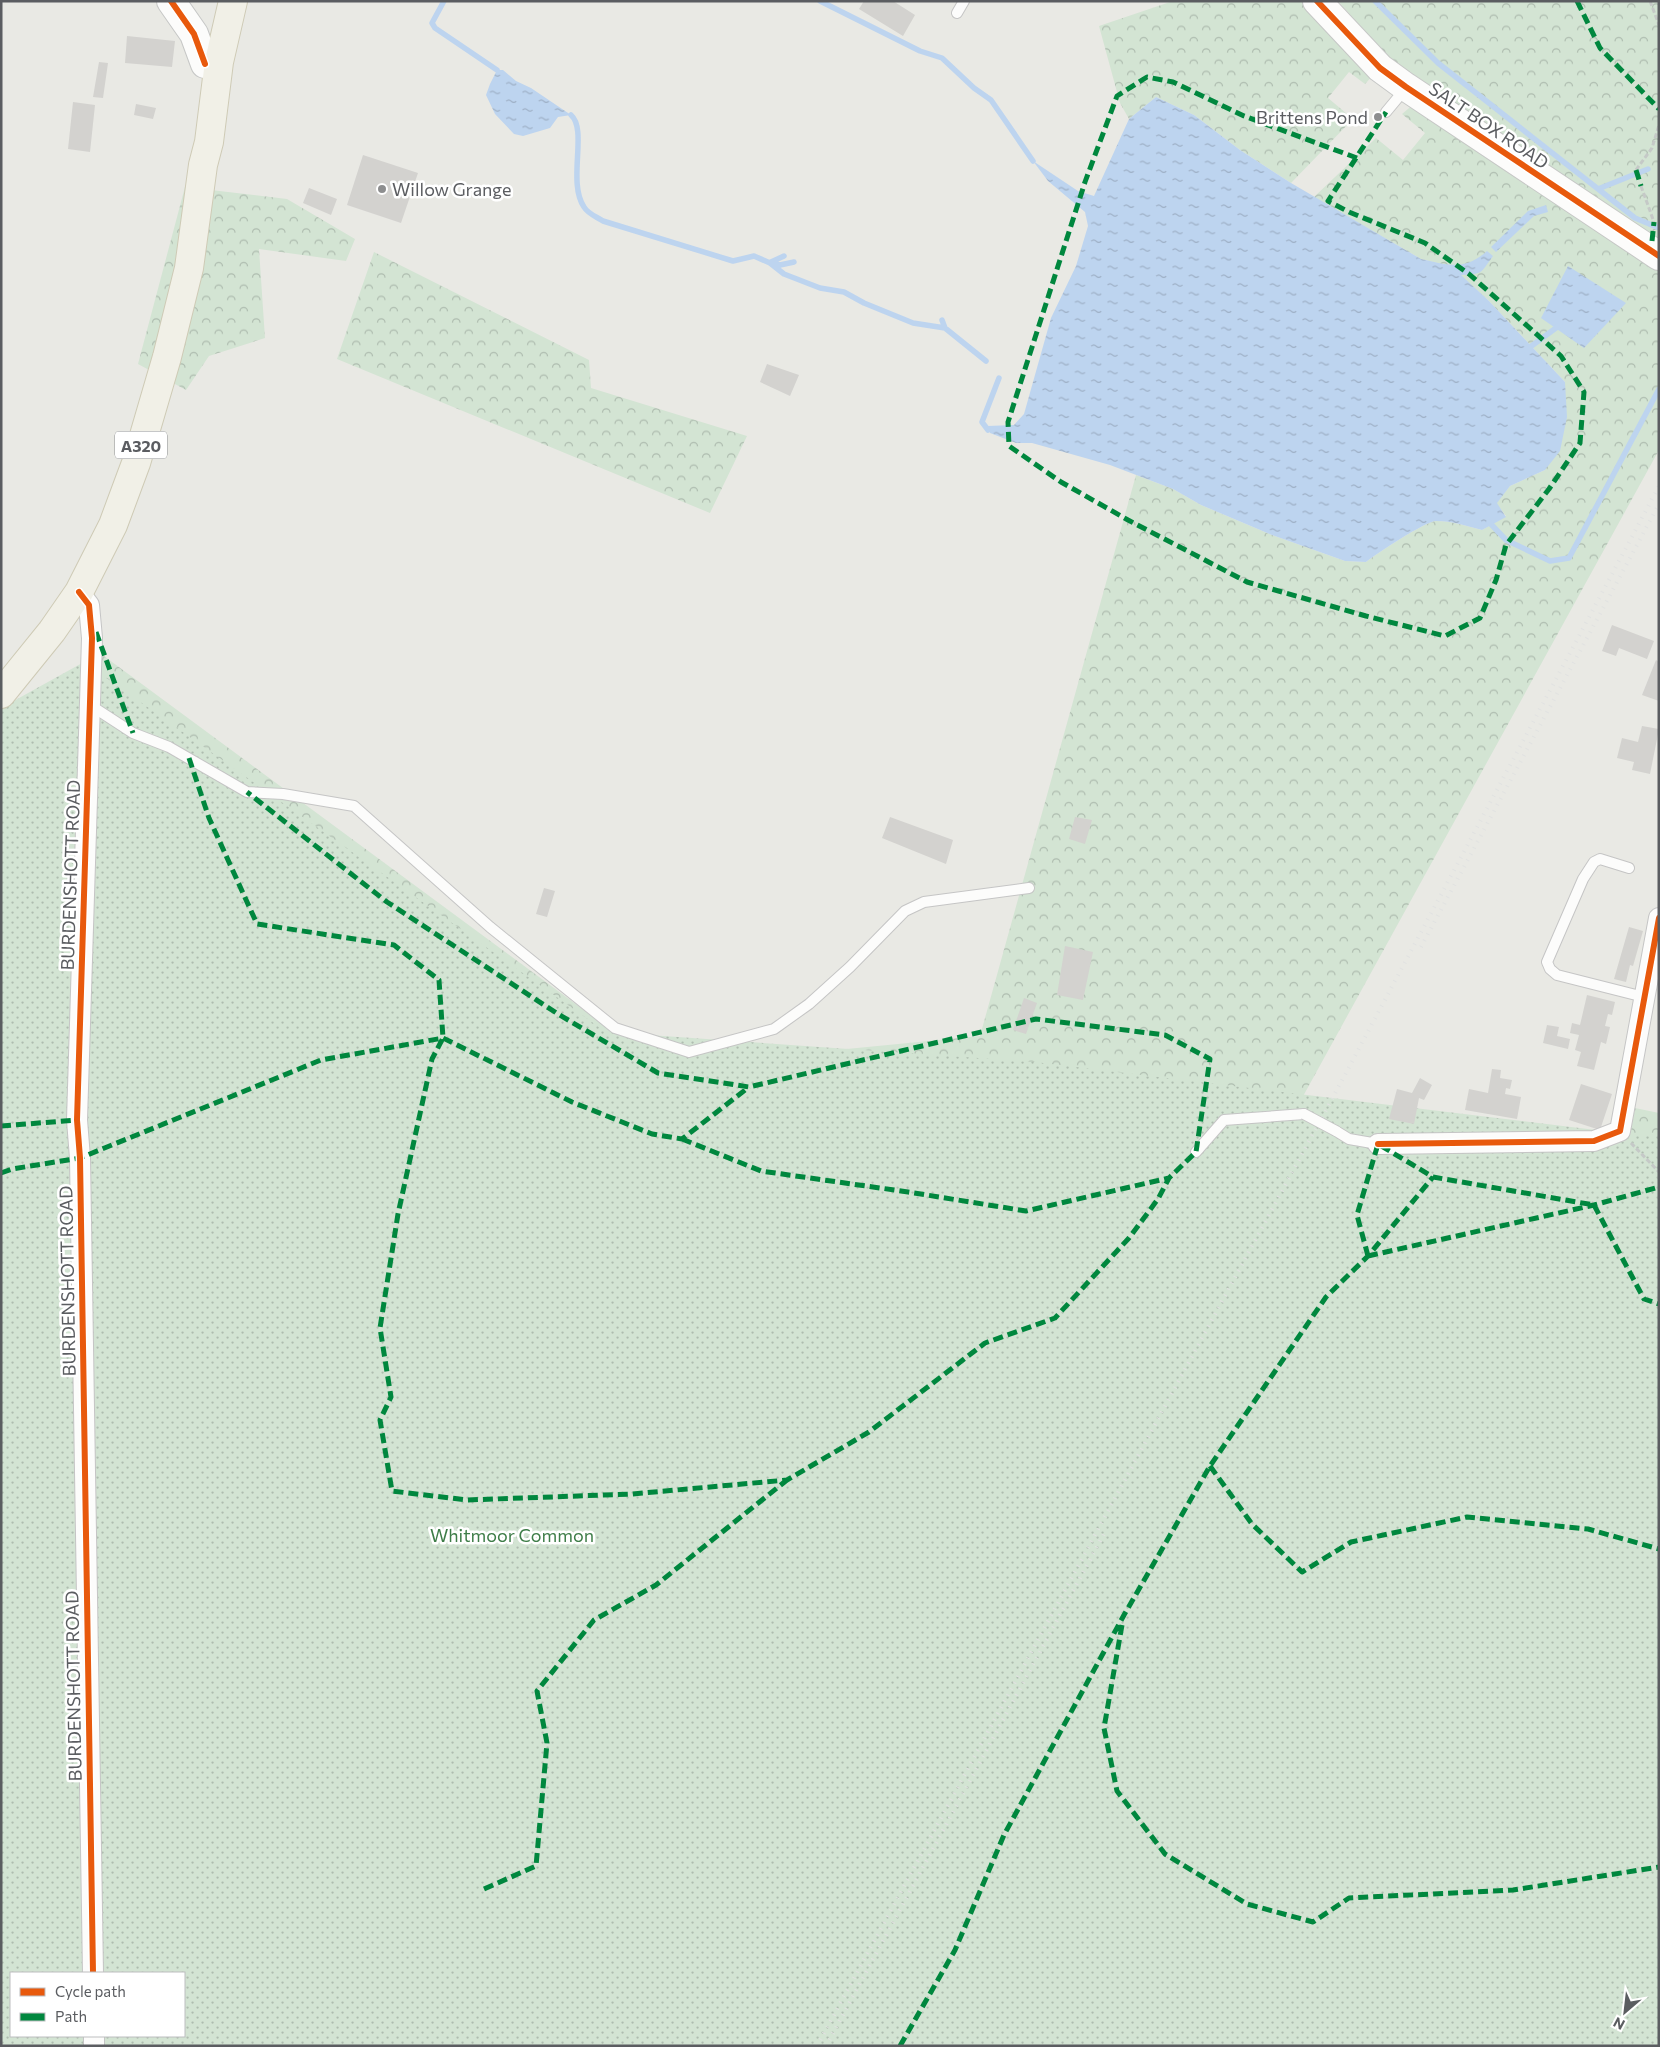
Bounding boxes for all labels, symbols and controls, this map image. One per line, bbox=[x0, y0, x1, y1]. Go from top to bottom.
street label: SALT BOX ROAD bbox=[1425, 77, 1553, 173]
place label: Brittens Pond bbox=[1256, 106, 1368, 128]
marker: Brittens Pond bbox=[1372, 111, 1384, 123]
place label: Willow Grange bbox=[392, 178, 511, 200]
marker: Willow Grange bbox=[376, 183, 388, 195]
road number: A320 bbox=[115, 432, 167, 458]
street label: BURDENSHOTT ROAD bbox=[56, 779, 84, 971]
street label: BURDENSHOTT ROAD bbox=[54, 1185, 80, 1377]
park label: Whitmoor Common bbox=[430, 1524, 594, 1546]
street label: BURDENSHOTT ROAD bbox=[60, 1590, 86, 1782]
legend bbox=[10, 1972, 185, 2037]
text: Cycle path bbox=[55, 1982, 126, 2000]
north arrow bbox=[1600, 1987, 1650, 2037]
text: Path bbox=[55, 2007, 87, 2025]
text: N bbox=[1610, 2014, 1627, 2034]

